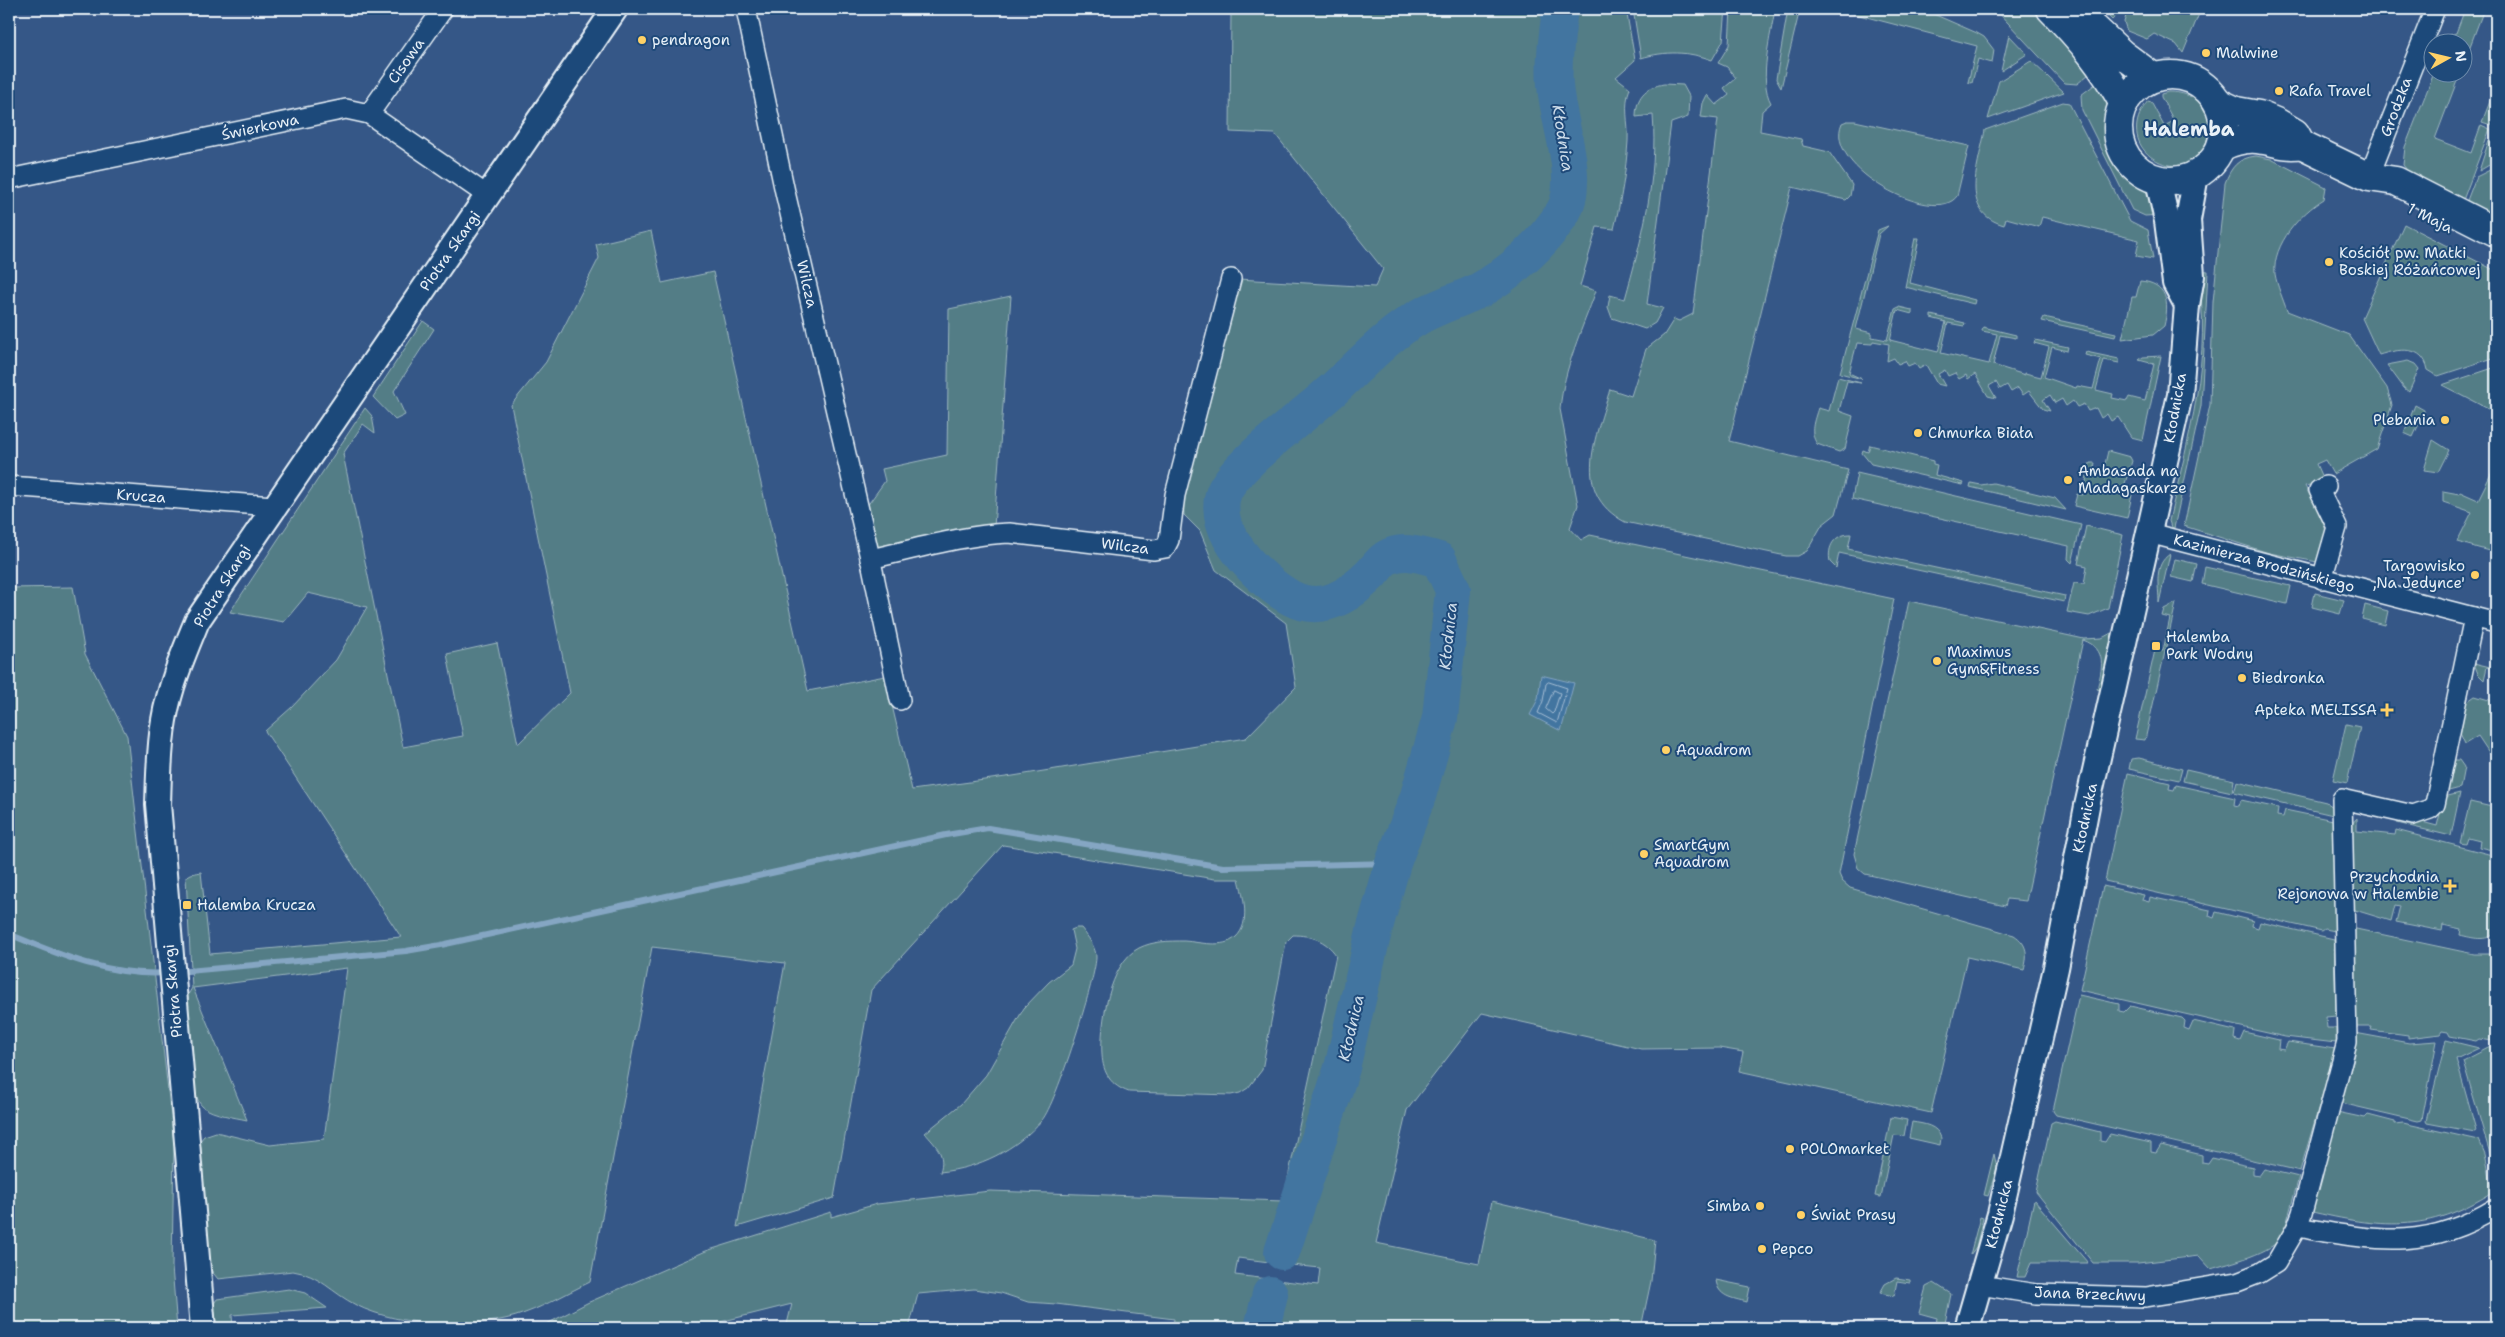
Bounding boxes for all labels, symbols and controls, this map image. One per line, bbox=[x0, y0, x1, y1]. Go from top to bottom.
place label: pendragon bbox=[652, 30, 730, 50]
north arrow bbox=[2422, 32, 2472, 82]
street label: Cisowa bbox=[383, 34, 429, 88]
marker: pendragon bbox=[636, 34, 648, 46]
place label: Malwine bbox=[2216, 43, 2279, 63]
marker: Malwine bbox=[2200, 47, 2212, 59]
text: N bbox=[2451, 49, 2471, 63]
street label: Grodzka bbox=[2376, 74, 2417, 140]
place label: Rafa Travel bbox=[2289, 81, 2371, 101]
marker: Rafa Travel bbox=[2273, 85, 2285, 97]
water label: Kłodnica bbox=[1547, 103, 1579, 173]
street label: Świerkowa bbox=[219, 108, 301, 145]
district label: Halemba bbox=[2143, 116, 2235, 142]
street label: 1 Maja bbox=[2404, 198, 2457, 238]
street label: Piotra Skargi bbox=[415, 207, 485, 295]
place label: Kościół pw. Matki Boskiej Różańcowej bbox=[2339, 243, 2480, 280]
marker: Kościół pw. Matki Boskiej Różańcowej bbox=[2323, 256, 2335, 268]
street label: Wilcza bbox=[792, 258, 822, 310]
street label: Kłodnicka bbox=[2159, 371, 2191, 445]
place label: Plebania bbox=[2373, 410, 2436, 430]
marker: Plebania bbox=[2439, 414, 2451, 426]
place label: Chmurka Biała bbox=[1928, 423, 2034, 443]
marker: Chmurka Biała bbox=[1912, 427, 1924, 439]
place label: Ambasada na Madagaskarze bbox=[2078, 461, 2187, 498]
marker: Ambasada na Madagaskarze bbox=[2062, 474, 2074, 486]
street label: Krucza bbox=[116, 484, 167, 508]
street label: Kazimierza Brodzińskiego bbox=[2171, 529, 2357, 597]
street label: Wilcza bbox=[1100, 533, 1151, 559]
street label: Piotra Skargi bbox=[189, 541, 255, 631]
place label: Targowisko ,Na Jedynce' bbox=[2373, 556, 2465, 593]
marker: Targowisko ,Na Jedynce' bbox=[2469, 569, 2481, 581]
water label: Kłodnica bbox=[1434, 601, 1462, 671]
place label: Halemba Park Wodny bbox=[2166, 627, 2253, 664]
marker: Halemba Park Wodny bbox=[2150, 640, 2162, 652]
place label: Maximus Gym&Fitness bbox=[1947, 642, 2040, 679]
marker: Maximus Gym&Fitness bbox=[1931, 655, 1943, 667]
place label: Biedronka bbox=[2252, 668, 2325, 688]
marker: Biedronka bbox=[2236, 672, 2248, 684]
place label: Apteka MELISSA bbox=[2254, 700, 2377, 720]
marker: Apteka MELISSA bbox=[2381, 704, 2393, 716]
place label: Aquadrom bbox=[1676, 740, 1751, 760]
marker: Aquadrom bbox=[1660, 744, 1672, 756]
street label: Kłodnicka bbox=[2068, 781, 2102, 855]
place label: SmartGym Aquadrom bbox=[1654, 835, 1730, 872]
marker: SmartGym Aquadrom bbox=[1638, 848, 1650, 860]
place label: Przychodnia Rejonowa w Halembie bbox=[2277, 867, 2440, 904]
marker: Przychodnia Rejonowa w Halembie bbox=[2443, 879, 2457, 893]
place label: Halemba Krucza bbox=[197, 895, 316, 915]
marker: Halemba Krucza bbox=[181, 899, 193, 911]
street label: Piotra Skargi bbox=[159, 943, 187, 1039]
water label: Kłodnica bbox=[1333, 993, 1369, 1063]
place label: POLOmarket bbox=[1800, 1139, 1889, 1159]
marker: POLOmarket bbox=[1784, 1143, 1796, 1155]
street label: Kłodnicka bbox=[1981, 1177, 2017, 1251]
place label: Simba bbox=[1707, 1196, 1751, 1216]
marker: Simba bbox=[1754, 1200, 1766, 1212]
place label: Świat Prasy bbox=[1811, 1204, 1896, 1225]
marker: Świat Prasy bbox=[1795, 1209, 1807, 1221]
place label: Pepco bbox=[1772, 1239, 1813, 1259]
marker: Pepco bbox=[1756, 1243, 1768, 1255]
street label: Jana Brzechwy bbox=[2034, 1282, 2146, 1306]

